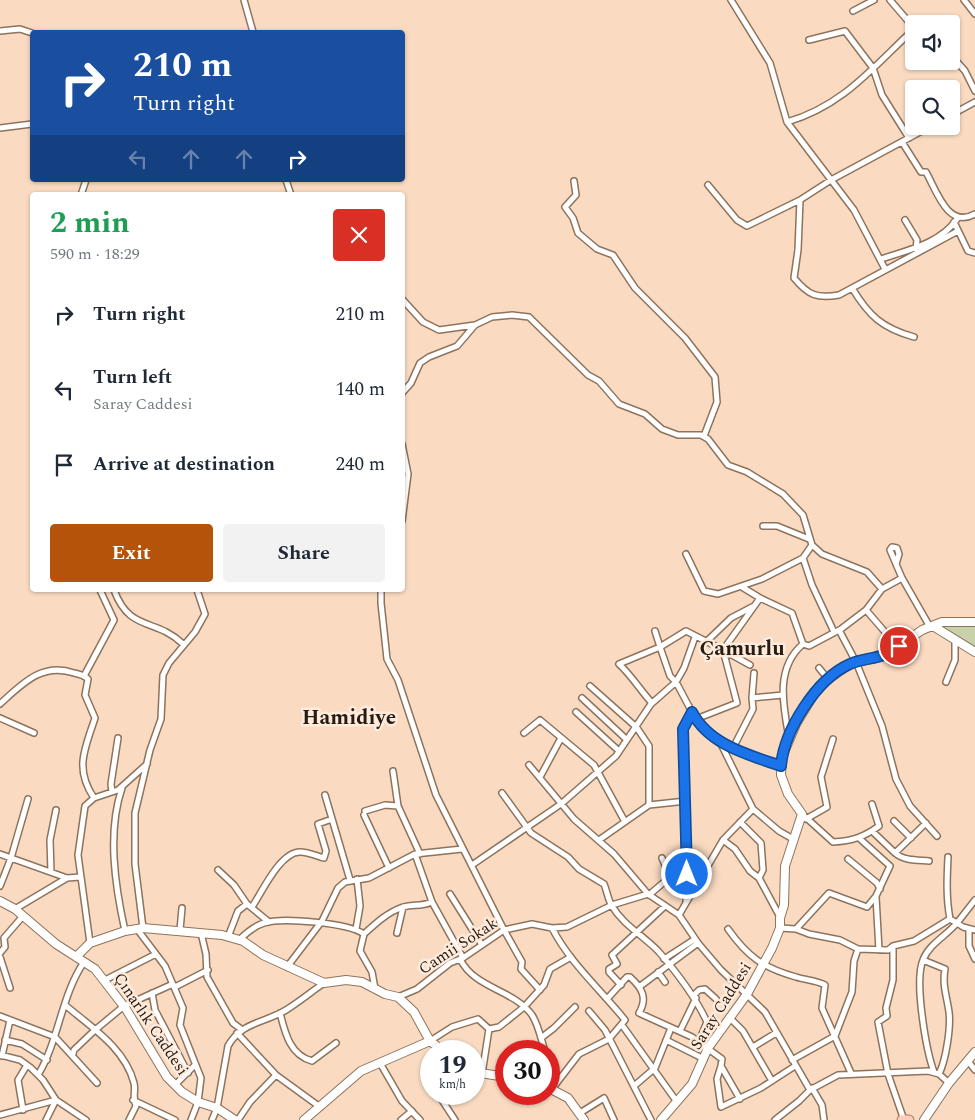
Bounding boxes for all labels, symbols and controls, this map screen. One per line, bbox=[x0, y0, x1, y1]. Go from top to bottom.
map controls bbox=[905, 15, 960, 135]
button: sound bbox=[905, 15, 960, 70]
text: 210 m bbox=[133, 39, 232, 92]
icon: right bbox=[50, 50, 115, 115]
button: search bbox=[905, 80, 960, 135]
text: Turn right bbox=[133, 87, 235, 120]
icon: left bbox=[124, 145, 152, 173]
icon: ahead bbox=[177, 145, 205, 173]
icon: ahead bbox=[230, 145, 258, 173]
icon: right bbox=[283, 145, 311, 173]
text: 2 min bbox=[50, 200, 130, 246]
button: close bbox=[333, 209, 385, 261]
text: 590 m · 18:29 bbox=[50, 242, 140, 266]
text: Turn right bbox=[93, 300, 186, 329]
text: 210 m bbox=[335, 300, 385, 329]
icon: right bbox=[50, 301, 78, 329]
text: Turn left bbox=[93, 363, 172, 392]
text: 140 m bbox=[335, 375, 385, 404]
icon: left bbox=[50, 376, 78, 404]
text: Saray Caddesi bbox=[93, 392, 193, 416]
text: Arrive at destination bbox=[93, 450, 275, 479]
text: 240 m bbox=[335, 450, 385, 479]
icon: arrive bbox=[50, 451, 78, 479]
button: Exit bbox=[50, 524, 213, 582]
button: Share bbox=[223, 524, 385, 582]
pin bbox=[878, 625, 920, 667]
icon: arrive bbox=[885, 632, 913, 660]
district label: Çamurlu bbox=[699, 633, 785, 665]
district label: Hamidiye bbox=[302, 702, 396, 734]
position arrow bbox=[660, 847, 712, 899]
street label: Camii Sokak bbox=[414, 911, 502, 981]
street label: Saray Caddesi bbox=[684, 957, 758, 1055]
street label: Çınarlık Caddesi bbox=[108, 968, 194, 1080]
speed limit sign: 30 bbox=[495, 1040, 560, 1105]
text: 19 bbox=[438, 1047, 467, 1085]
text: km/h bbox=[439, 1075, 466, 1094]

